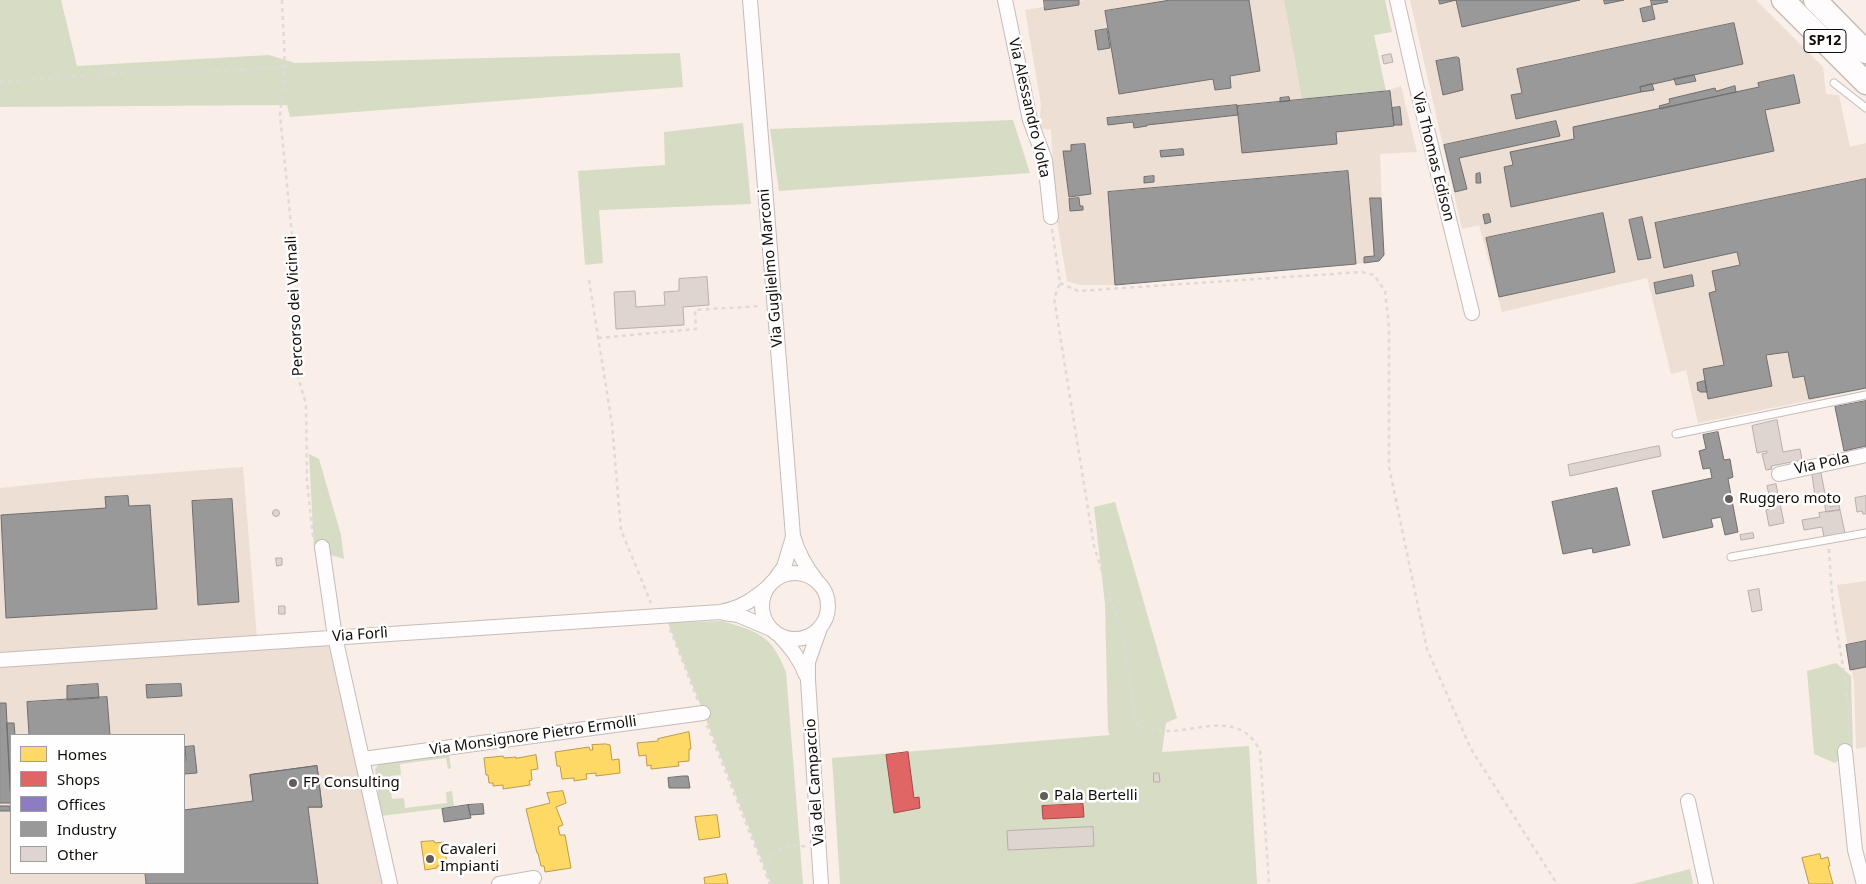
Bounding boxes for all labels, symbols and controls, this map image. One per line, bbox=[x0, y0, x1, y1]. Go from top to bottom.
road number: SP12 bbox=[1804, 29, 1846, 52]
street label: Via Alessandro Volta bbox=[1004, 36, 1054, 180]
street label: Via Thomas Edison bbox=[1408, 91, 1458, 223]
street label: Via Guglielmo Marconi bbox=[755, 188, 787, 348]
street label: Percorso dei Vicinali bbox=[282, 235, 308, 377]
street label: Via Pola bbox=[1793, 449, 1851, 479]
place label: Ruggero moto bbox=[1739, 490, 1841, 508]
marker: Ruggero moto bbox=[1723, 493, 1735, 505]
street label: Via Forlì bbox=[331, 624, 389, 646]
street label: Via Monsignore Pietro Ermolli bbox=[428, 713, 638, 759]
street label: Via del Campaccio bbox=[802, 718, 828, 846]
legend bbox=[10, 734, 185, 874]
text: Homes bbox=[57, 744, 107, 764]
text: Shops bbox=[57, 769, 100, 789]
place label: FP Consulting bbox=[303, 774, 400, 792]
marker: FP Consulting bbox=[287, 777, 299, 789]
place label: Pala Bertelli bbox=[1054, 787, 1138, 805]
marker: Pala Bertelli bbox=[1038, 790, 1050, 802]
text: Offices bbox=[57, 794, 106, 814]
text: Industry bbox=[57, 819, 116, 839]
place label: Cavaleri Impianti bbox=[440, 841, 499, 876]
text: Other bbox=[57, 844, 98, 864]
marker: Cavaleri Impianti bbox=[424, 853, 436, 865]

